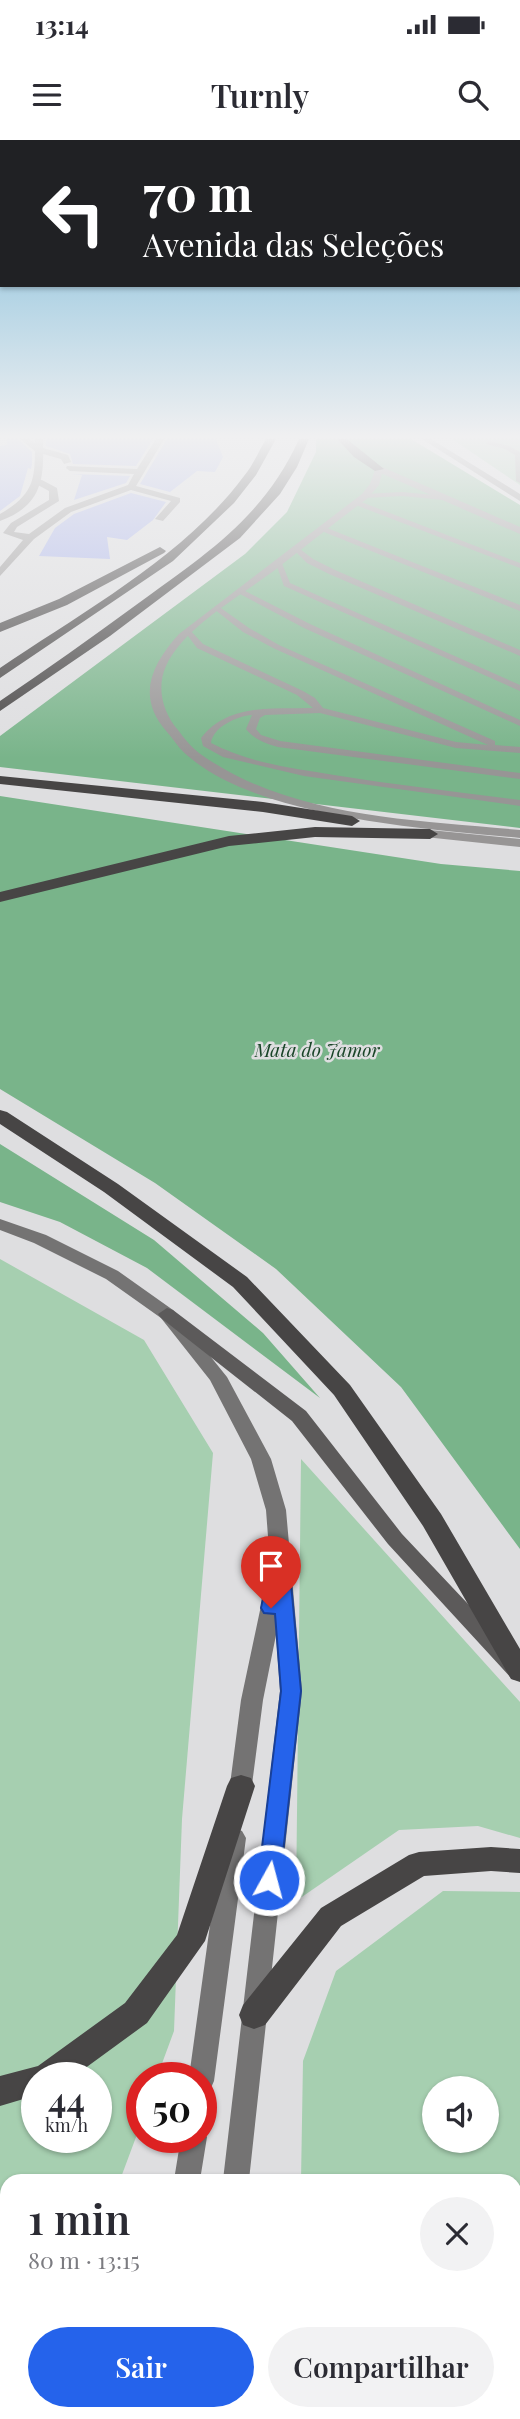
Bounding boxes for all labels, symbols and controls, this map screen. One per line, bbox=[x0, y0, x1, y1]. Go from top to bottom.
text: 13:14 bbox=[35, 7, 89, 42]
text: Turnly bbox=[211, 73, 309, 116]
icon: menu bbox=[28, 76, 66, 114]
icon: search bbox=[454, 76, 492, 114]
text: 70 m bbox=[143, 159, 253, 224]
icon: left bbox=[28, 168, 119, 259]
text: Avenida das Seleções bbox=[143, 222, 444, 265]
park label: Mata do Jamor bbox=[253, 1036, 381, 1062]
pin bbox=[241, 1536, 301, 1608]
icon: arrive bbox=[252, 1547, 290, 1585]
position arrow bbox=[232, 1843, 306, 1917]
speed limit sign: 50 bbox=[126, 2062, 217, 2153]
text: 44 bbox=[48, 2075, 85, 2122]
map controls bbox=[422, 2076, 499, 2153]
button: sound bbox=[422, 2076, 499, 2153]
text: km/h bbox=[45, 2113, 88, 2137]
text: 1 min bbox=[28, 2190, 130, 2246]
button: close bbox=[420, 2197, 494, 2271]
text: 80 m · 13:15 bbox=[28, 2244, 140, 2275]
button: Sair bbox=[28, 2327, 254, 2407]
button: Compartilhar bbox=[268, 2327, 494, 2407]

